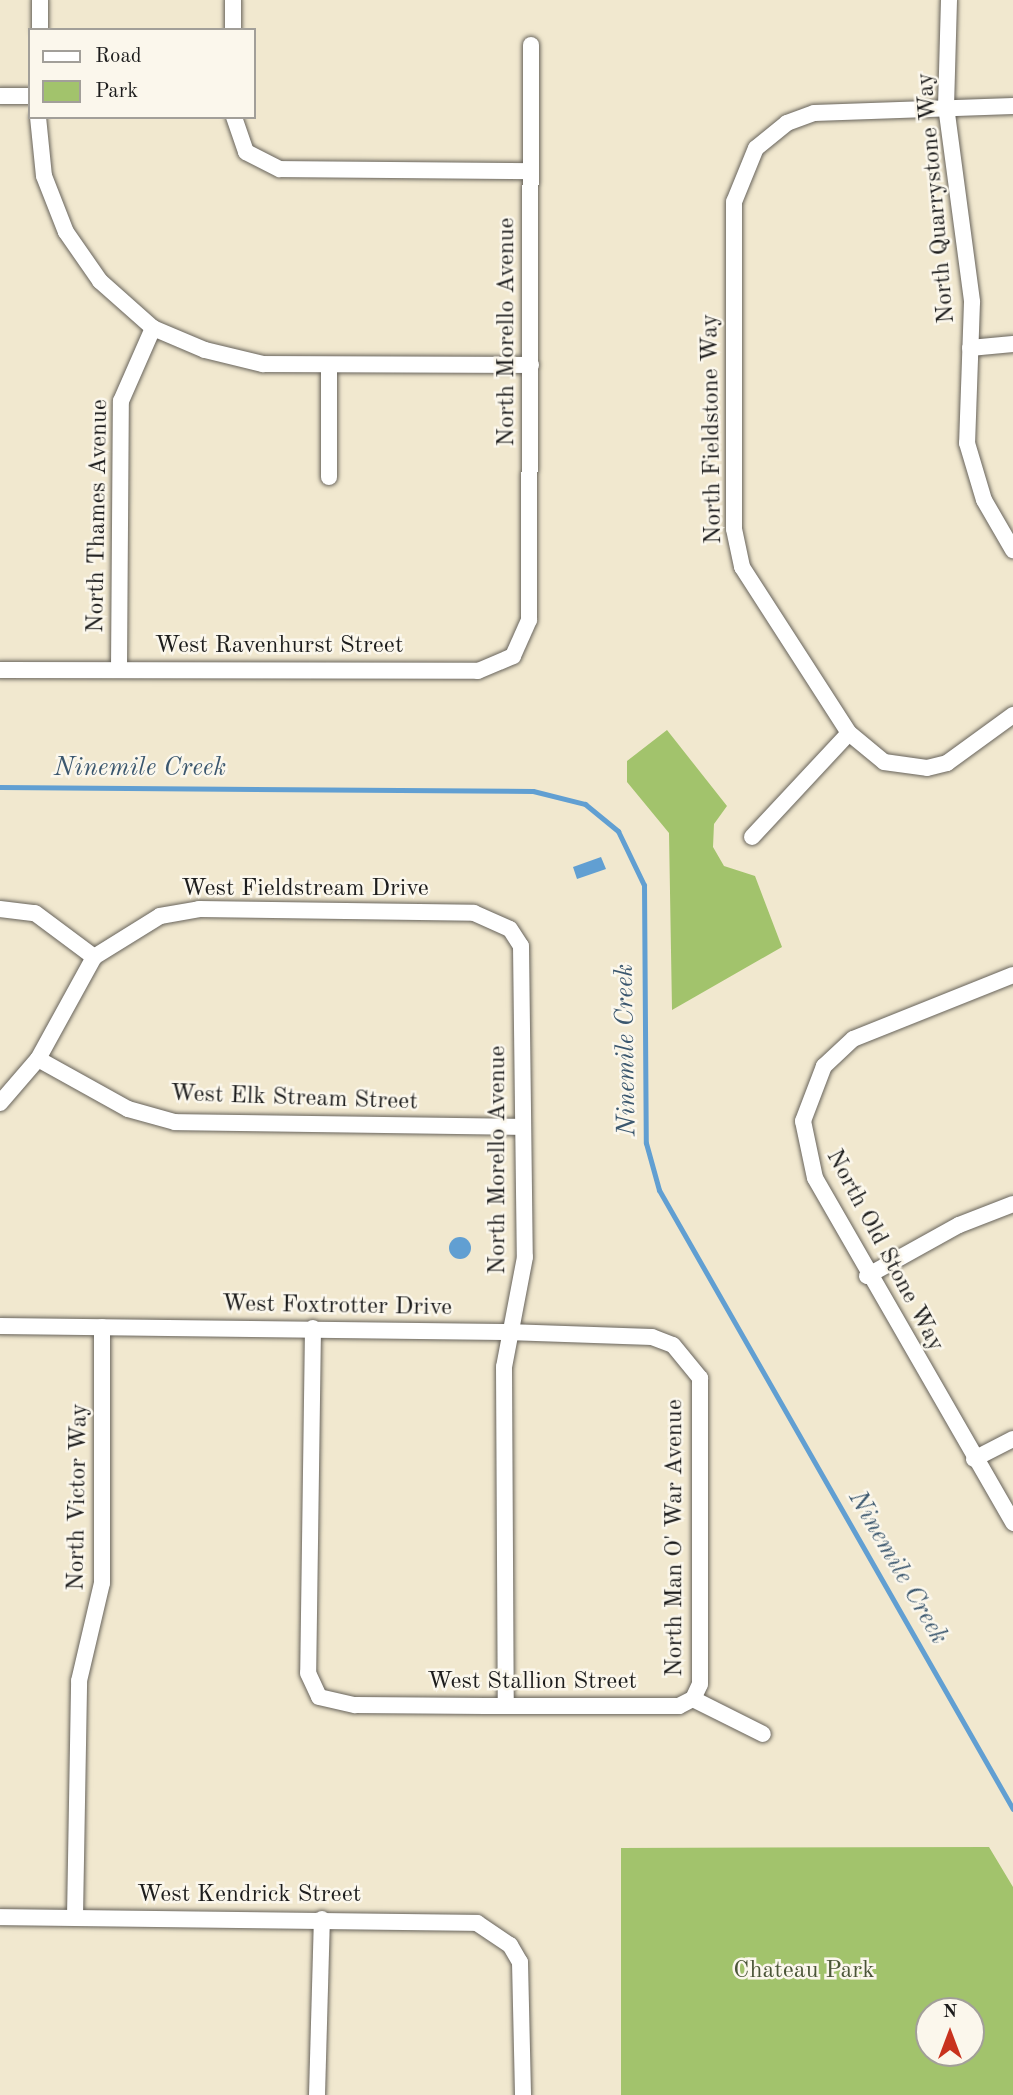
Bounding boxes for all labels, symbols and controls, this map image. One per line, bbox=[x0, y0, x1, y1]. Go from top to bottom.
legend bbox=[28, 28, 256, 119]
text: Road bbox=[95, 46, 142, 67]
street label: North Quarrystone Way bbox=[912, 71, 962, 325]
text: Park bbox=[95, 81, 138, 102]
street label: North Morello Avenue bbox=[494, 217, 522, 447]
street label: North Fieldstone Way bbox=[697, 314, 729, 544]
street label: North Thames Avenue bbox=[83, 399, 115, 633]
street label: West Ravenhurst Street bbox=[155, 633, 403, 661]
water label: Ninemile Creek bbox=[54, 753, 226, 785]
street label: West Fieldstream Drive bbox=[181, 876, 429, 904]
water label: Ninemile Creek bbox=[610, 963, 644, 1137]
street label: North Morello Avenue bbox=[485, 1045, 513, 1275]
street label: West Elk Stream Street bbox=[170, 1080, 418, 1118]
street label: North Old Stone Way bbox=[819, 1145, 949, 1357]
street label: West Foxtrotter Drive bbox=[222, 1291, 452, 1323]
street label: North Man O' War Avenue bbox=[662, 1399, 690, 1677]
street label: North Victor Way bbox=[63, 1403, 95, 1591]
water label: Ninemile Creek bbox=[840, 1485, 954, 1651]
street label: West Stallion Street bbox=[427, 1669, 637, 1697]
street label: West Kendrick Street bbox=[137, 1882, 361, 1910]
park label: Chateau Park bbox=[733, 1958, 875, 1986]
north arrow bbox=[915, 1997, 985, 2067]
text: N bbox=[943, 2003, 957, 2022]

